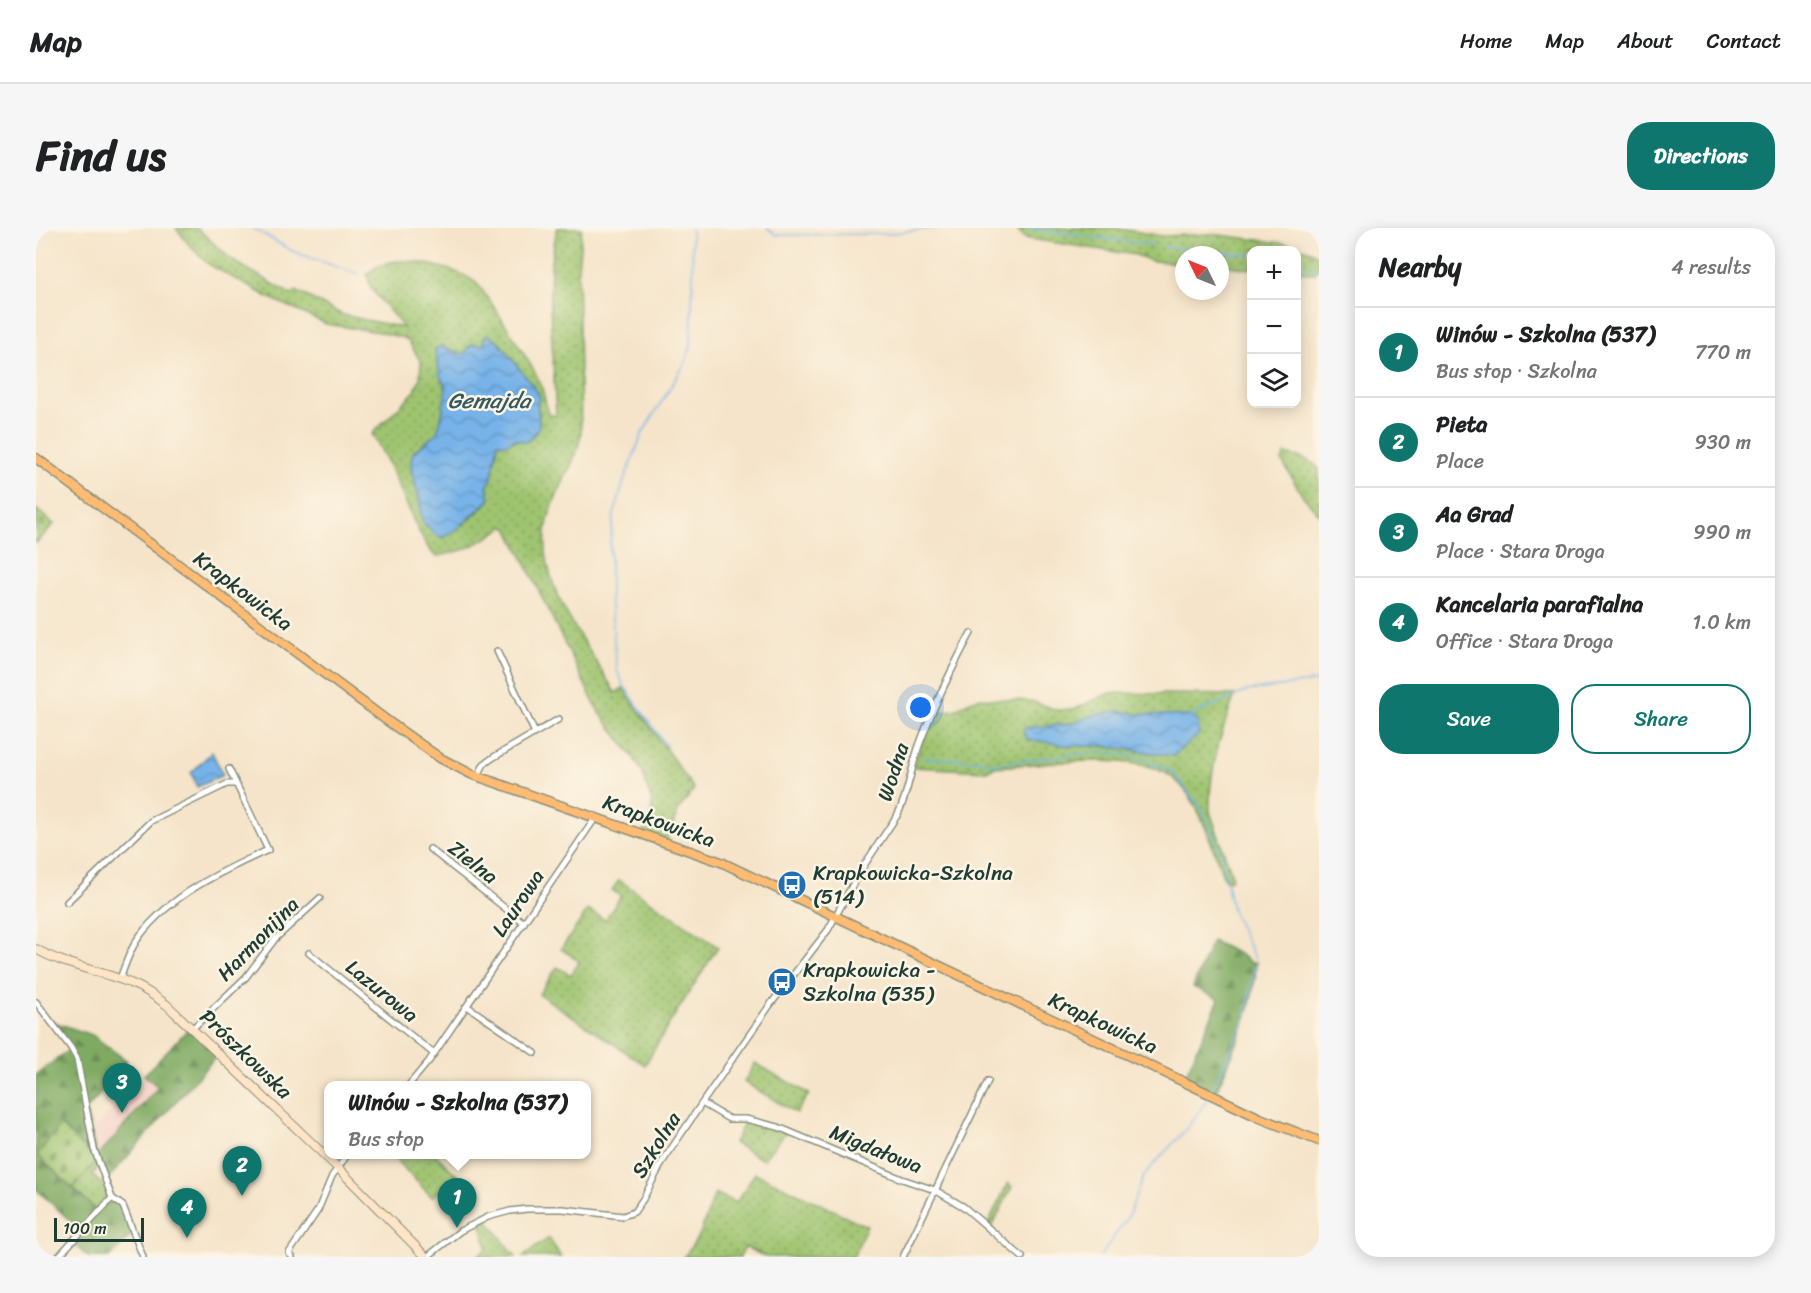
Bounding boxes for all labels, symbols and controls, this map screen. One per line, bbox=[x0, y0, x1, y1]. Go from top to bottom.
text: Map bbox=[30, 17, 82, 66]
text: Home bbox=[1460, 22, 1512, 60]
text: Map bbox=[1545, 22, 1584, 60]
text: About bbox=[1617, 22, 1674, 60]
text: Contact bbox=[1707, 22, 1781, 60]
text: Find us bbox=[36, 119, 166, 193]
button: Directions bbox=[1627, 122, 1775, 190]
text: Nearby bbox=[1379, 244, 1461, 290]
north arrow bbox=[1175, 246, 1229, 300]
map controls bbox=[1247, 246, 1301, 408]
button: + bbox=[1247, 246, 1301, 300]
text: 4 results bbox=[1671, 250, 1751, 285]
button: − bbox=[1247, 300, 1301, 354]
text: Winów - Szkolna (537) bbox=[1436, 315, 1655, 354]
text: 1 bbox=[1394, 335, 1403, 370]
text: 770 m bbox=[1695, 335, 1751, 370]
button: layers bbox=[1247, 354, 1301, 408]
text: Bus stop · Szkolna bbox=[1436, 354, 1597, 389]
water label: Gemajda bbox=[448, 381, 532, 420]
text: Pieta bbox=[1436, 405, 1487, 444]
text: 2 bbox=[1393, 425, 1404, 460]
text: 930 m bbox=[1695, 425, 1751, 460]
text: Place bbox=[1436, 444, 1484, 479]
text: Aa Grad bbox=[1436, 495, 1513, 534]
text: 3 bbox=[1393, 515, 1404, 550]
text: 990 m bbox=[1693, 515, 1751, 550]
text: Place · Stara Droga bbox=[1436, 534, 1605, 569]
street label: Krapkowicka bbox=[185, 541, 302, 642]
text: Kancelaria parafialna bbox=[1436, 585, 1643, 624]
text: 4 bbox=[1392, 605, 1405, 640]
text: 1.0 km bbox=[1693, 605, 1751, 640]
text: Office · Stara Droga bbox=[1436, 624, 1613, 659]
button: Save bbox=[1379, 684, 1559, 754]
button: Share bbox=[1571, 684, 1751, 754]
your location bbox=[906, 693, 935, 722]
street label: Wodna bbox=[866, 737, 920, 806]
street label: Krapkowicka bbox=[597, 783, 721, 859]
street label: Zielna bbox=[439, 830, 507, 894]
place label: Krapkowicka-Szkolna (514) bbox=[813, 854, 1013, 916]
street label: Laurowa bbox=[481, 861, 555, 945]
bus stop icon: Krapkowicka-Szkolna (514) bbox=[776, 869, 808, 901]
street label: Harmonijna bbox=[207, 887, 309, 991]
street label: Lazurowa bbox=[337, 949, 428, 1033]
place label: Krapkowicka - Szkolna (535) bbox=[803, 951, 936, 1013]
bus stop icon: Krapkowicka - Szkolna (535) bbox=[766, 966, 798, 998]
street label: Krapkowicka bbox=[1042, 981, 1165, 1065]
street label: Prószkowska bbox=[190, 999, 302, 1109]
pin: 3 bbox=[102, 1064, 142, 1113]
popup bbox=[324, 1081, 591, 1159]
text: Winów - Szkolna (537) bbox=[348, 1083, 567, 1122]
street label: Szkolna bbox=[621, 1104, 692, 1186]
street label: Migdałowa bbox=[824, 1113, 929, 1185]
text: Bus stop bbox=[348, 1122, 424, 1157]
pin: 2 bbox=[222, 1146, 262, 1196]
pin: 1 bbox=[438, 1178, 476, 1228]
pin: 4 bbox=[168, 1188, 206, 1238]
text: 100 m bbox=[63, 1214, 107, 1243]
scale bar bbox=[54, 1215, 144, 1242]

